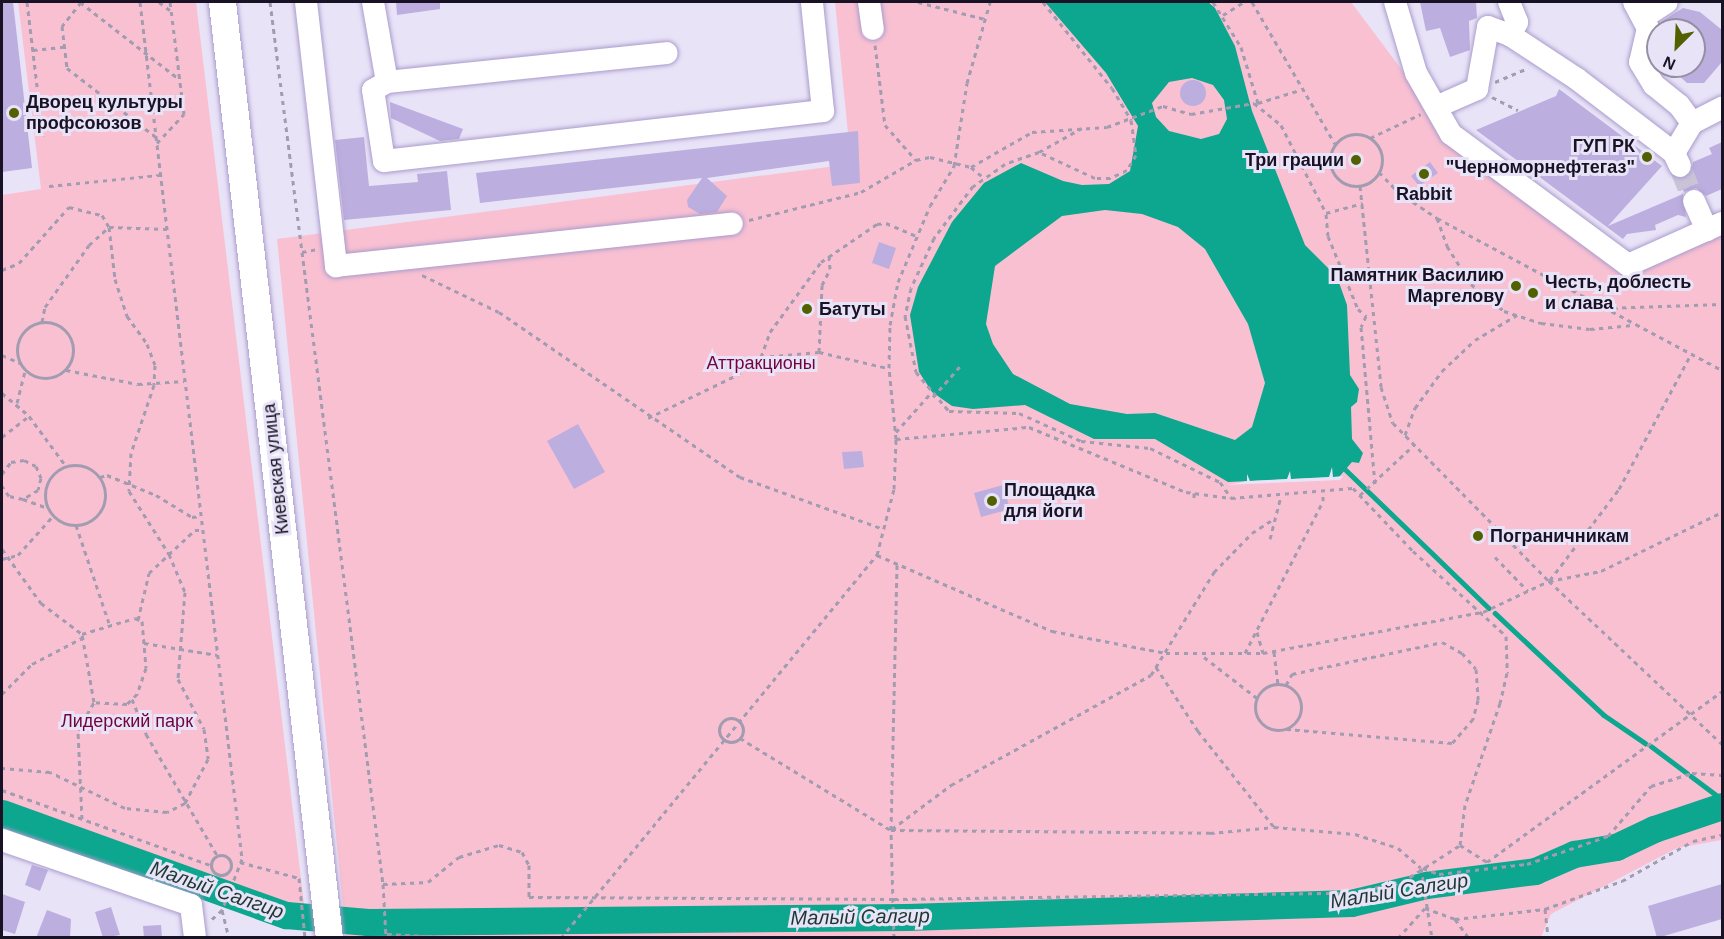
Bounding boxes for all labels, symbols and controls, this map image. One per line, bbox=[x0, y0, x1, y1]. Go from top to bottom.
north arrow bbox=[1646, 18, 1706, 78]
text: N bbox=[1661, 53, 1678, 73]
place label: Дворец культуры профсоюзов bbox=[26, 92, 183, 134]
marker: Дворец культуры профсоюзов bbox=[7, 106, 21, 120]
place label: ГУП РК "Черноморнефтегаз" bbox=[1446, 136, 1635, 178]
place label: Три грации bbox=[1245, 149, 1344, 171]
marker: ГУП РК "Черноморнефтегаз" bbox=[1640, 150, 1654, 164]
marker: Три грации bbox=[1349, 153, 1363, 167]
marker: Rabbit bbox=[1417, 167, 1431, 181]
place label: Rabbit bbox=[1396, 183, 1452, 205]
place label: Памятник Василию Маргелову bbox=[1331, 265, 1504, 308]
place label: Честь, доблесть и слава bbox=[1545, 272, 1691, 314]
marker: Памятник Василию Маргелову bbox=[1509, 279, 1523, 293]
marker: Честь, доблесть и слава bbox=[1526, 286, 1540, 300]
place label: Батуты bbox=[819, 298, 886, 320]
marker: Батуты bbox=[800, 302, 814, 316]
park label: Аттракционы bbox=[706, 352, 816, 374]
street label: Киевская улица bbox=[258, 403, 294, 535]
place label: Площадка для йоги bbox=[1004, 480, 1095, 522]
marker: Площадка для йоги bbox=[985, 494, 999, 508]
place label: Пограничникам bbox=[1490, 525, 1629, 547]
marker: Пограничникам bbox=[1471, 529, 1485, 543]
park label: Лидерский парк bbox=[61, 710, 193, 732]
water label: Малый Салгир bbox=[147, 856, 287, 924]
water label: Малый Салгир bbox=[1328, 868, 1470, 914]
water label: Малый Салгир bbox=[790, 904, 930, 930]

